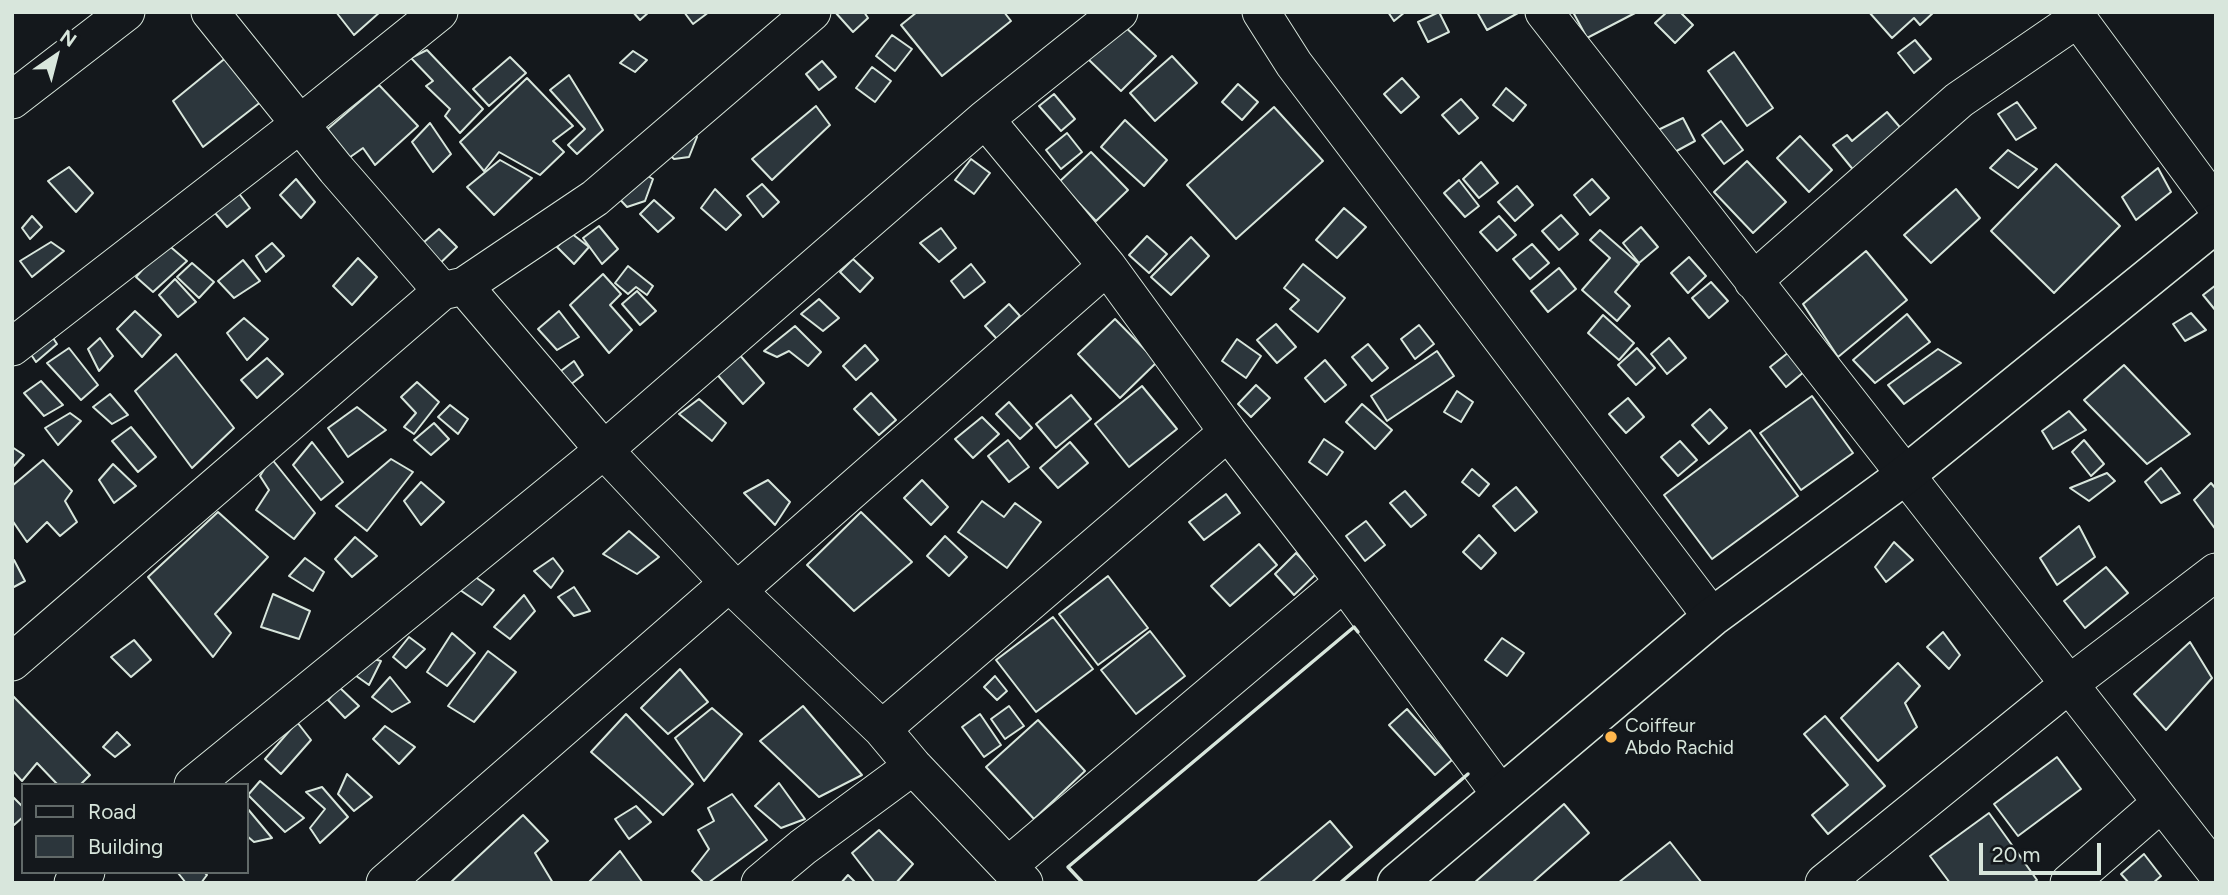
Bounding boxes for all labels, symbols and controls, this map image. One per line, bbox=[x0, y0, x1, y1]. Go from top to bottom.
north arrow bbox=[21, 21, 91, 91]
text: N bbox=[56, 25, 81, 52]
place label: Coiffeur Abdo Rachid bbox=[1625, 715, 1734, 759]
marker: Coiffeur Abdo Rachid bbox=[1603, 729, 1619, 745]
legend bbox=[21, 783, 248, 874]
text: Road bbox=[88, 799, 136, 824]
scale bar bbox=[1983, 828, 2106, 872]
text: Building bbox=[88, 834, 163, 859]
text: 20 m bbox=[1992, 842, 2040, 867]

